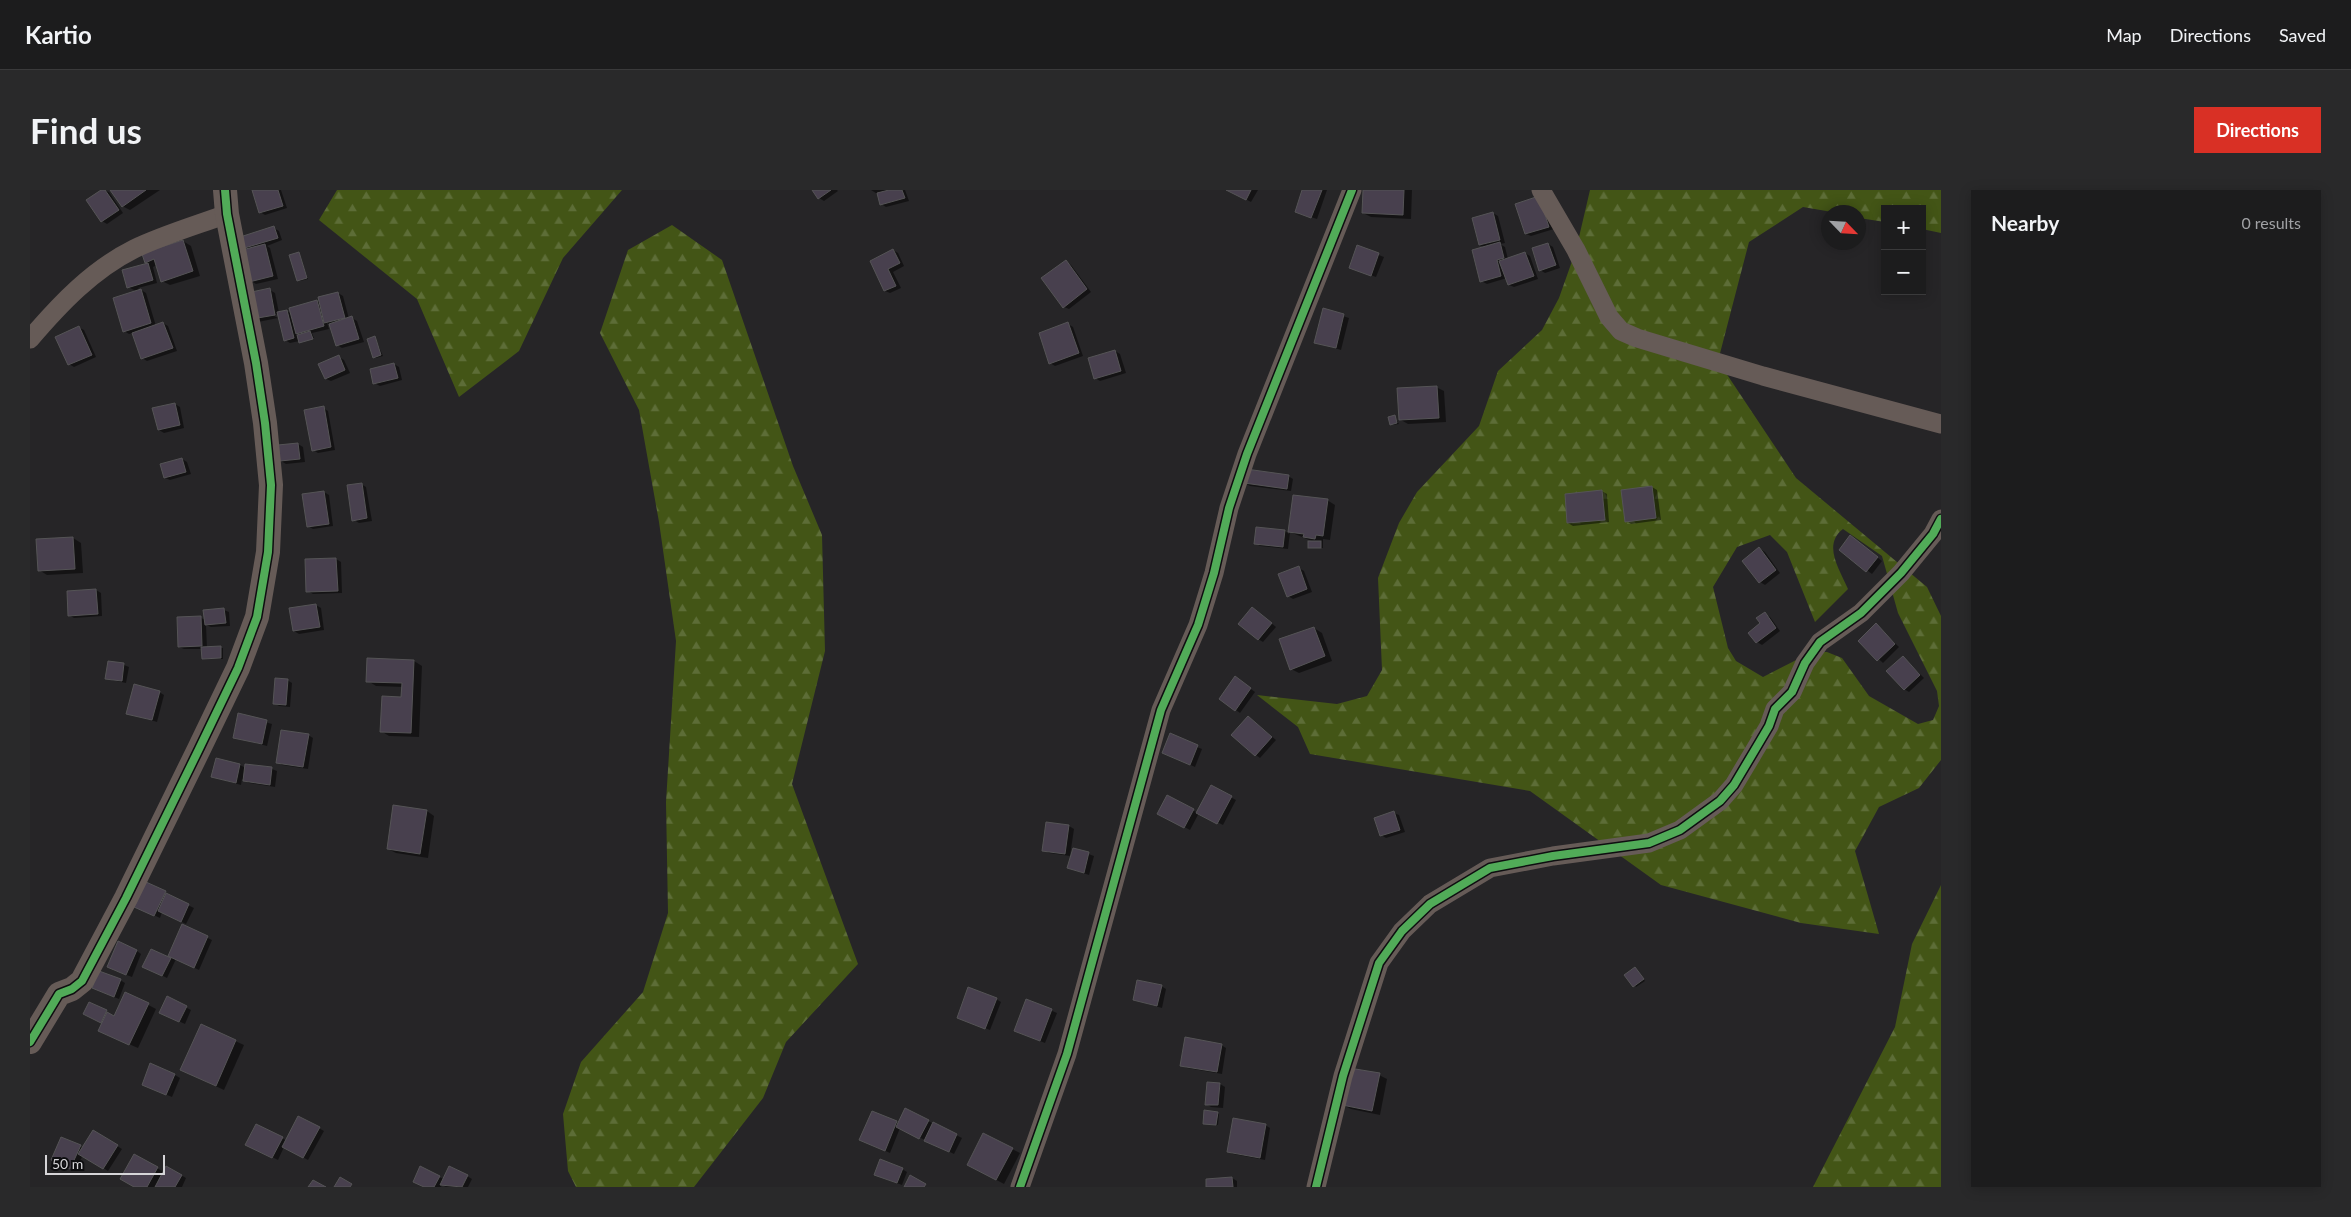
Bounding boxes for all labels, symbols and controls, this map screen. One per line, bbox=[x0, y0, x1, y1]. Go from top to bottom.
text: Kartio bbox=[25, 20, 92, 49]
text: Map bbox=[2106, 24, 2142, 46]
text: Directions bbox=[2170, 24, 2251, 46]
text: Saved bbox=[2279, 24, 2326, 46]
button: Directions bbox=[2194, 107, 2321, 153]
text: Find us bbox=[30, 109, 142, 151]
north arrow bbox=[1821, 205, 1866, 250]
map controls bbox=[1881, 205, 1926, 295]
button: + bbox=[1881, 205, 1926, 250]
text: Nearby bbox=[1991, 210, 2059, 235]
text: 0 results bbox=[2241, 213, 2301, 232]
button: − bbox=[1881, 250, 1926, 295]
scale bar bbox=[45, 1152, 165, 1175]
text: 50 m bbox=[52, 1155, 83, 1172]

